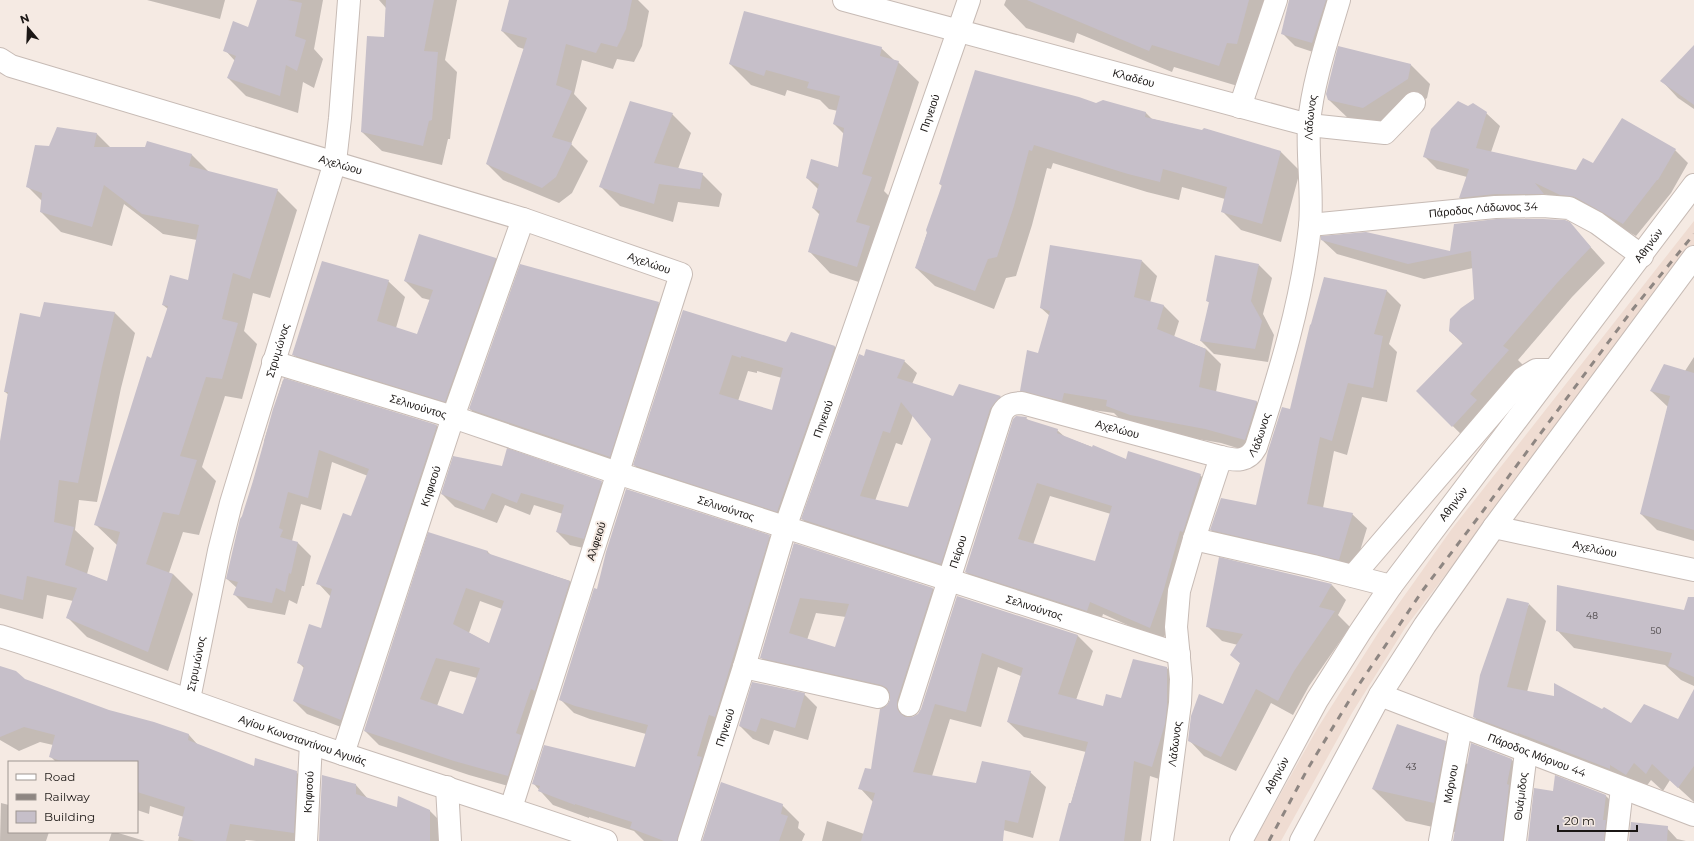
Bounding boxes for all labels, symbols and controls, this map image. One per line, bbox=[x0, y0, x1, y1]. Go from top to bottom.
north arrow bbox=[8, 8, 48, 48]
text: N bbox=[18, 10, 31, 27]
street label: Κλαδέου bbox=[1111, 66, 1156, 90]
street label: Πηνειού bbox=[917, 92, 943, 134]
street label: Λάδωνος bbox=[1302, 93, 1320, 140]
street label: Αχελώου bbox=[317, 151, 364, 178]
street label: Πάροδος Λάδωνος 34 bbox=[1428, 199, 1539, 220]
street label: Αθηνών bbox=[1631, 225, 1666, 265]
street label: Αχελώου bbox=[626, 249, 673, 277]
street label: Στρυμώνος bbox=[263, 322, 292, 379]
street label: Σελινούντος bbox=[388, 391, 449, 422]
street label: Πηνειού bbox=[810, 398, 836, 440]
street label: Λάδωνος bbox=[1245, 411, 1273, 460]
street label: Αχελώου bbox=[1094, 416, 1141, 442]
street label: Κηφισού bbox=[417, 464, 444, 508]
street label: Αθηνών bbox=[1436, 484, 1471, 524]
street label: Σελινούντος bbox=[696, 492, 756, 524]
street label: Αλφειού bbox=[583, 520, 609, 562]
street label: Πείρου bbox=[946, 533, 970, 570]
street label: Αχελώου bbox=[1571, 537, 1618, 560]
street label: Σελινούντος bbox=[1004, 592, 1065, 623]
house number: 48 bbox=[1586, 610, 1598, 621]
house number: 50 bbox=[1650, 625, 1662, 636]
street label: Στρυμώνος bbox=[184, 635, 209, 693]
street label: Πηνειού bbox=[712, 707, 737, 748]
street label: Αγίου Κωνσταντίνου Αγυιάς bbox=[237, 712, 368, 768]
street label: Λάδωνος bbox=[1165, 720, 1185, 767]
street label: Πάροδος Μόρνου 44 bbox=[1486, 730, 1589, 780]
street label: Αθηνών bbox=[1261, 754, 1292, 796]
legend bbox=[8, 761, 138, 833]
house number: 43 bbox=[1406, 761, 1416, 772]
street label: Μόρνου bbox=[1440, 763, 1461, 805]
text: Road bbox=[44, 769, 75, 784]
street label: Κηφισού bbox=[300, 771, 317, 813]
street label: Θυάμιδος bbox=[1511, 771, 1530, 821]
text: Railway bbox=[44, 789, 90, 804]
scale bar bbox=[1558, 807, 1637, 833]
text: Building bbox=[44, 809, 95, 824]
text: 20 m bbox=[1564, 813, 1595, 828]

